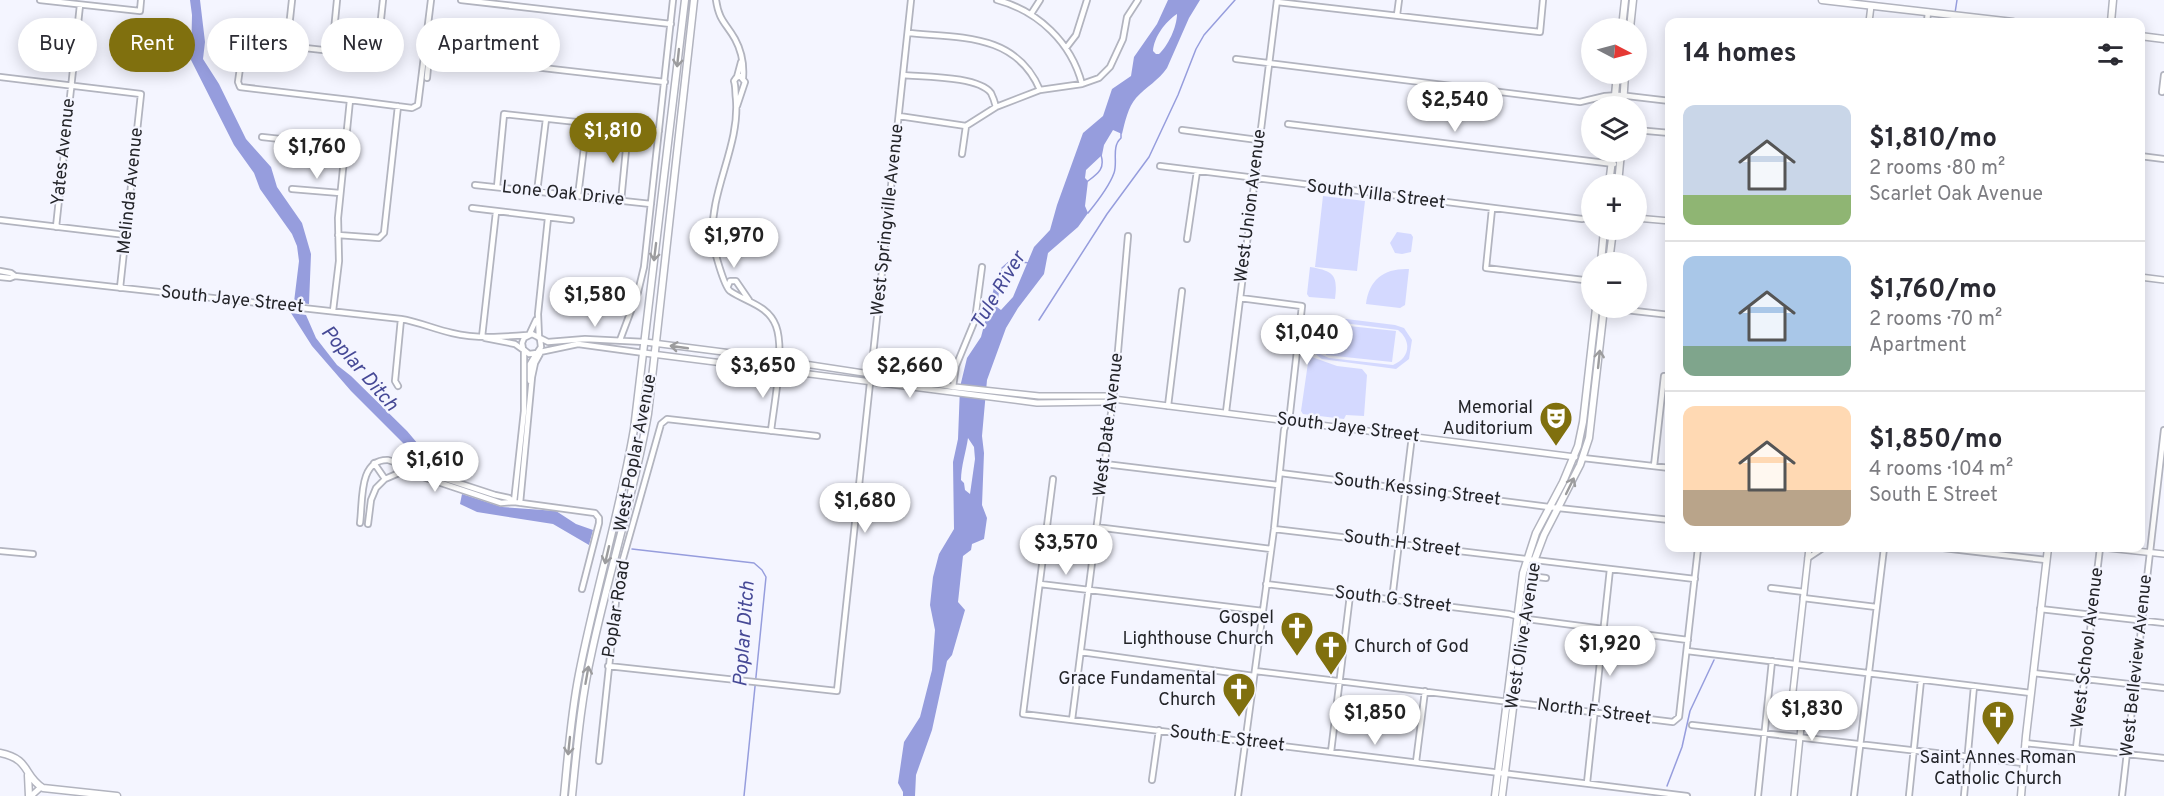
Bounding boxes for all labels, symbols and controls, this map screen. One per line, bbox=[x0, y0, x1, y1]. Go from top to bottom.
chip: Buy bbox=[18, 18, 97, 72]
chip: Rent bbox=[109, 18, 195, 72]
chip: Filters bbox=[207, 18, 309, 72]
chip: New bbox=[321, 18, 404, 72]
chip: Apartment bbox=[416, 18, 560, 72]
north arrow bbox=[1581, 18, 1647, 84]
map controls bbox=[1581, 18, 1647, 318]
text: 14 homes bbox=[1683, 38, 1797, 71]
icon: filters bbox=[2094, 38, 2127, 71]
one-way arrow bbox=[673, 48, 684, 68]
pin: $2,540 bbox=[1406, 82, 1504, 133]
text: $2,540 bbox=[1421, 88, 1489, 114]
button: layers bbox=[1581, 96, 1647, 162]
street label: Yates Avenue bbox=[47, 97, 81, 207]
pin: $1,810 bbox=[564, 113, 662, 164]
text: $1,810 bbox=[584, 119, 642, 145]
street label: West Springville Avenue bbox=[866, 123, 910, 317]
text: $1,810/mo bbox=[1869, 123, 1997, 156]
street label: Melinda Avenue bbox=[113, 127, 149, 255]
street label: West Union Avenue bbox=[1230, 128, 1272, 284]
pin: $1,760 bbox=[268, 129, 366, 180]
icon: home bbox=[1731, 129, 1803, 201]
text: $1,760 bbox=[288, 135, 346, 161]
text: 2 rooms · 80 m² bbox=[1869, 156, 2005, 182]
button: + bbox=[1581, 174, 1647, 240]
street label: South Villa Street bbox=[1305, 175, 1447, 215]
street label: Lone Oak Drive bbox=[501, 176, 625, 212]
text: Scarlet Oak Avenue bbox=[1869, 182, 2043, 208]
pin: $1,970 bbox=[685, 218, 783, 269]
text: $1,970 bbox=[703, 224, 765, 250]
one-way arrow bbox=[649, 241, 660, 261]
water label: Tule River bbox=[966, 246, 1033, 335]
button: − bbox=[1581, 252, 1647, 318]
text: $1,760/mo bbox=[1869, 274, 1997, 307]
pin: $1,580 bbox=[546, 277, 644, 328]
icon: home bbox=[1731, 280, 1803, 352]
street label: South Jaye Street bbox=[159, 281, 305, 319]
text: $1,580 bbox=[564, 283, 626, 309]
text: 2 rooms · 70 m² bbox=[1869, 307, 2002, 333]
pin: $1,040 bbox=[1258, 315, 1356, 366]
water label: Poplar Ditch bbox=[314, 321, 404, 418]
text: $1,040 bbox=[1275, 321, 1339, 347]
text: Apartment bbox=[1869, 333, 1967, 359]
one-way arrow bbox=[670, 341, 689, 352]
pin: $3,650 bbox=[714, 348, 812, 399]
pin: $2,660 bbox=[861, 348, 959, 399]
one-way arrow bbox=[1593, 349, 1604, 369]
street label: West Date Avenue bbox=[1089, 352, 1129, 498]
text: $3,650 bbox=[730, 354, 796, 380]
text: $2,660 bbox=[876, 354, 944, 380]
street label: West Poplar Avenue bbox=[609, 372, 663, 534]
place label: Memorial Auditorium bbox=[1443, 397, 1533, 441]
theatre icon: Memorial Auditorium bbox=[1538, 400, 1574, 447]
street label: South Jaye Street bbox=[1275, 408, 1421, 448]
text: $1,850/mo bbox=[1869, 424, 2002, 457]
icon: home bbox=[1731, 430, 1803, 502]
pin: $1,610 bbox=[386, 442, 484, 493]
text: $1,610 bbox=[406, 448, 464, 474]
text: 4 rooms · 104 m² bbox=[1869, 457, 2013, 483]
street label: South Kessing Street bbox=[1332, 468, 1502, 512]
one-way arrow bbox=[1565, 478, 1577, 496]
pin: $1,680 bbox=[816, 483, 914, 534]
text: South E Street bbox=[1869, 483, 1998, 509]
text: $1,680 bbox=[834, 489, 896, 515]
pin: $3,570 bbox=[1017, 525, 1115, 576]
street label: South H Street bbox=[1342, 525, 1462, 563]
text: $3,570 bbox=[1034, 531, 1098, 557]
one-way arrow bbox=[600, 545, 612, 564]
street label: Poplar Road bbox=[598, 558, 636, 660]
street label: West Olive Avenue bbox=[1501, 561, 1547, 711]
street label: West School Avenue bbox=[2067, 566, 2109, 730]
street label: West Belleview Avenue bbox=[2116, 573, 2158, 759]
water label: Poplar Ditch bbox=[728, 580, 762, 688]
street label: South G Street bbox=[1333, 581, 1453, 619]
place label: Gospel Lighthouse Church bbox=[1122, 607, 1274, 651]
church icon: Gospel Lighthouse Church bbox=[1279, 610, 1315, 657]
pin: $1,920 bbox=[1561, 626, 1659, 677]
church icon: Church of God bbox=[1313, 629, 1349, 676]
text: $1,920 bbox=[1579, 632, 1641, 658]
place label: Church of God bbox=[1354, 636, 1469, 659]
one-way arrow bbox=[582, 666, 593, 686]
place label: Grace Fundamental Church bbox=[1058, 668, 1216, 712]
church icon: Grace Fundamental Church bbox=[1221, 671, 1257, 718]
pin: $1,830 bbox=[1763, 691, 1861, 742]
street label: North F Street bbox=[1536, 694, 1652, 730]
pin: $1,850 bbox=[1326, 695, 1424, 746]
text: $1,830 bbox=[1781, 697, 1843, 723]
church icon: Saint Annes Roman Catholic Church bbox=[1980, 699, 2016, 746]
text: $1,850 bbox=[1343, 701, 1407, 727]
street label: South E Street bbox=[1168, 721, 1286, 757]
one-way arrow bbox=[563, 736, 574, 756]
place label: Saint Annes Roman Catholic Church bbox=[1920, 747, 2076, 791]

